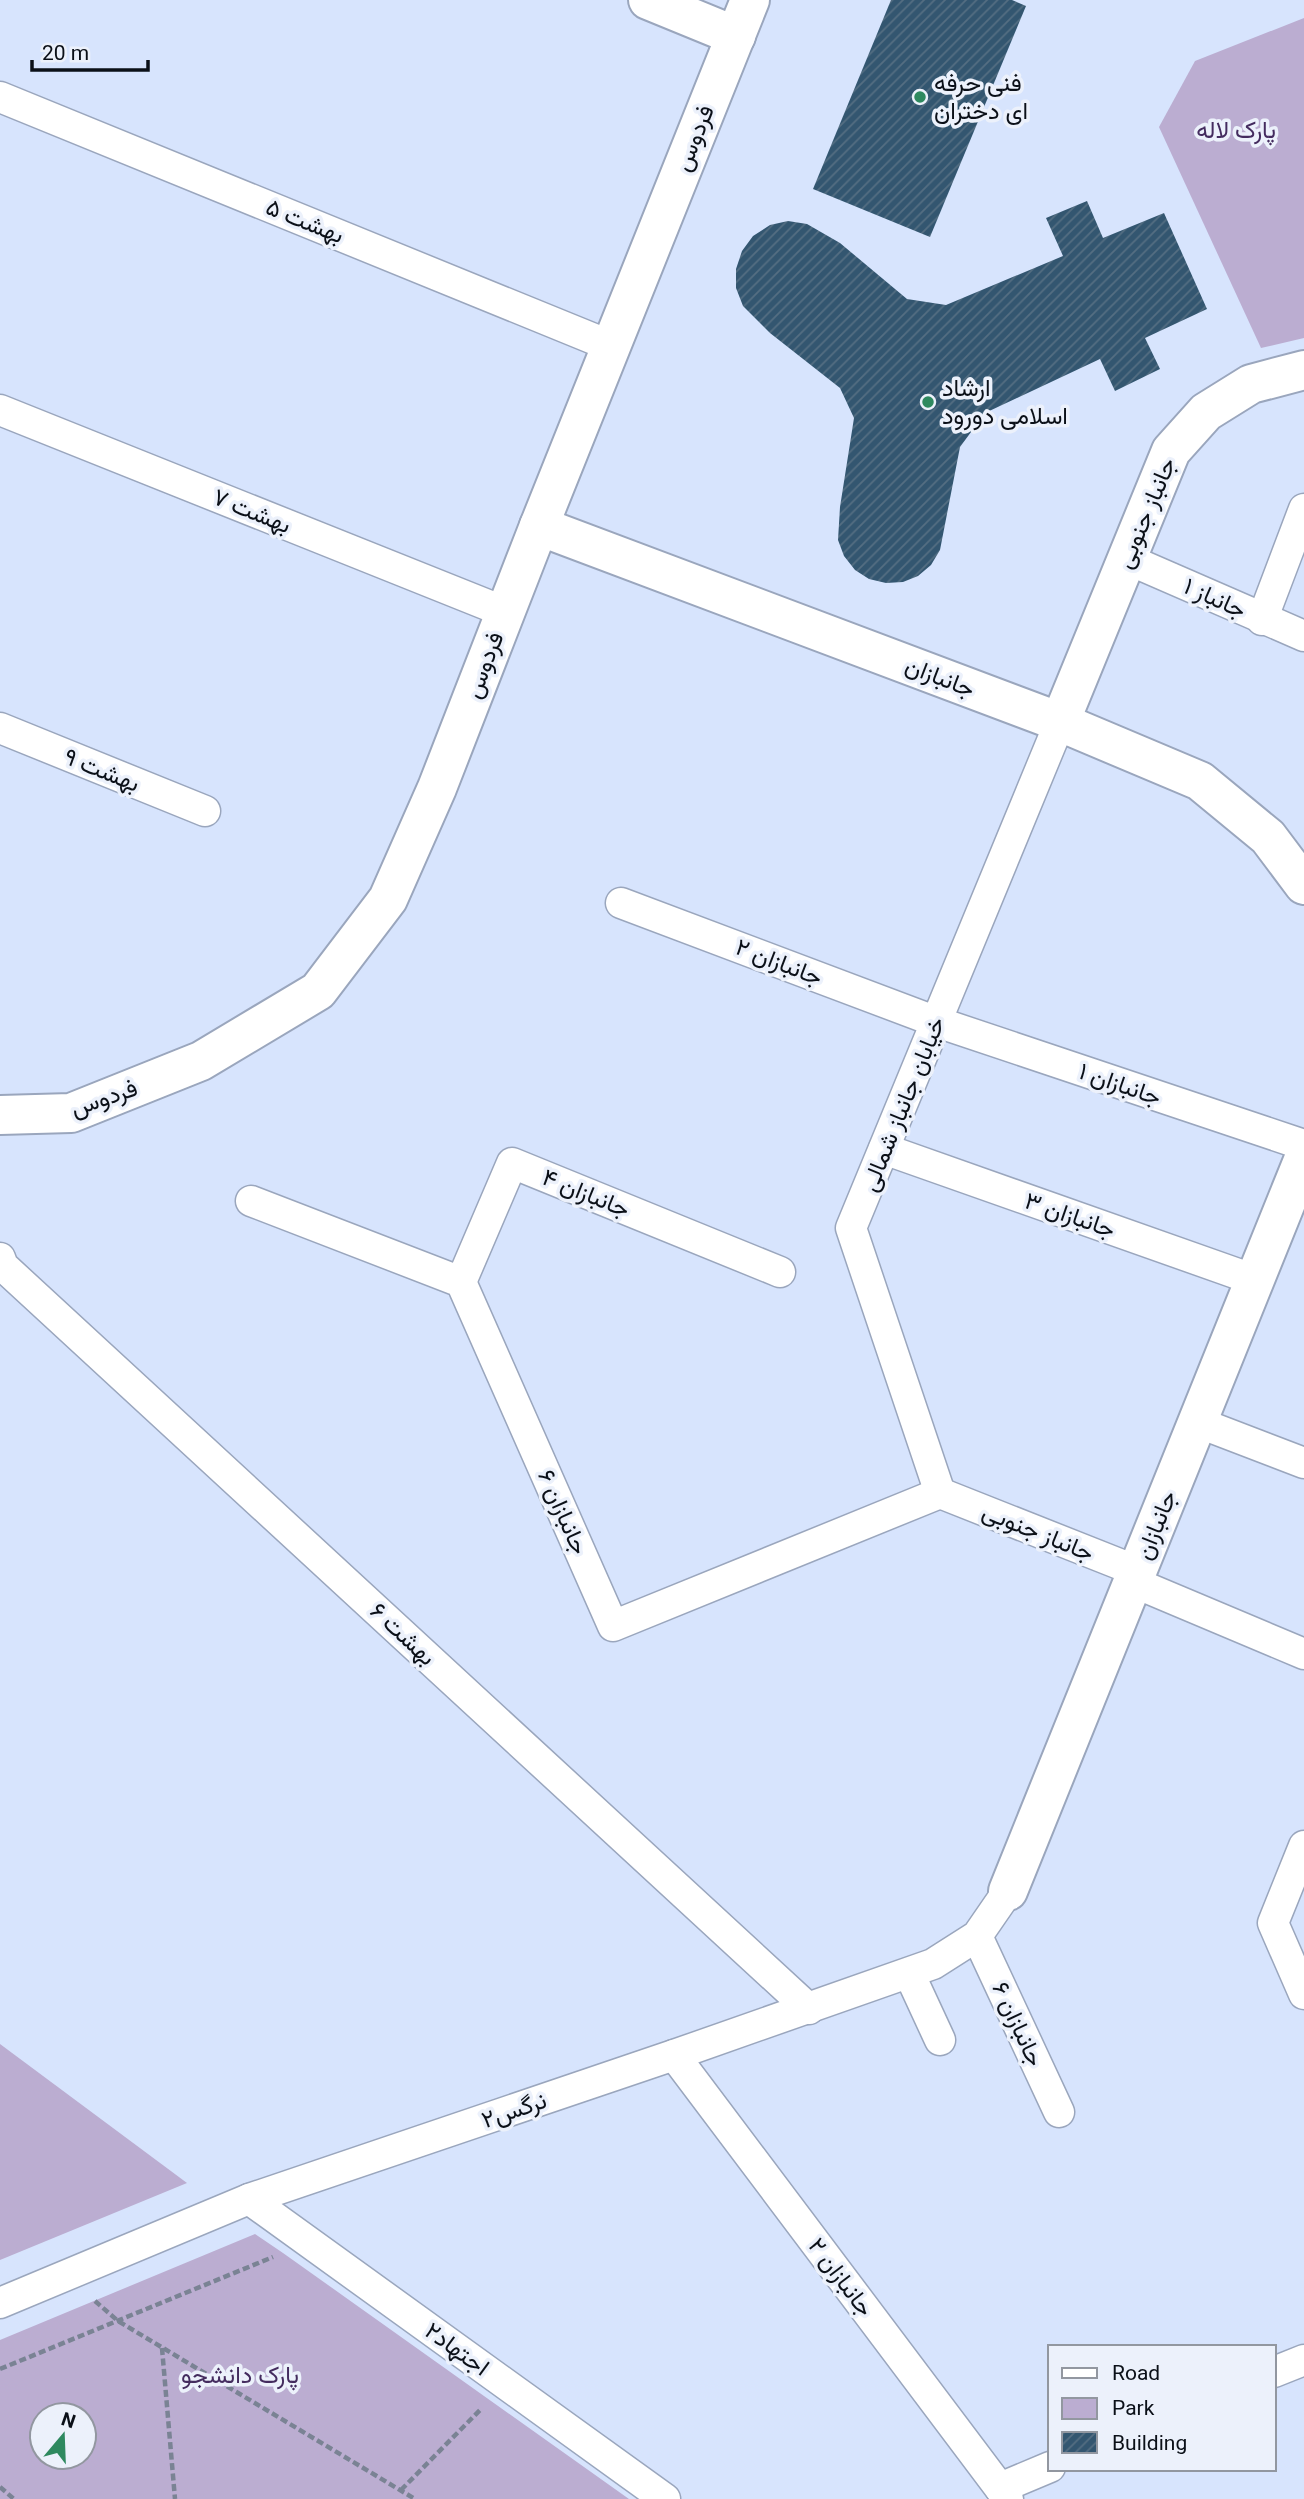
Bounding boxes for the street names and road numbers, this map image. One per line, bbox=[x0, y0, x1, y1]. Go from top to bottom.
street label: فردوس bbox=[668, 101, 721, 176]
street label: بهشت ۵ bbox=[262, 193, 348, 250]
street label: جانباز جنوبی bbox=[1110, 453, 1183, 573]
street label: بهشت ۷ bbox=[209, 483, 295, 540]
street label: جانباز ۱ bbox=[1179, 572, 1250, 625]
street label: فردوس bbox=[459, 628, 510, 703]
street label: جانبازان bbox=[901, 651, 979, 704]
street label: بهشت ۹ bbox=[60, 742, 144, 799]
street label: جانبازان ۲ bbox=[731, 933, 826, 992]
street label: خیابان جانباز شمالی bbox=[855, 1013, 952, 1196]
street label: جانبازان ۱ bbox=[1075, 1057, 1165, 1112]
street label: فردوس bbox=[67, 1074, 141, 1123]
street label: جانبازان ۴ bbox=[538, 1163, 634, 1224]
street label: جانبازان ۳ bbox=[1021, 1186, 1119, 1244]
street label: جانبازان ۶ bbox=[531, 1465, 594, 1559]
street label: جانبازان bbox=[1129, 1486, 1183, 1564]
street label: جانباز جنوبی bbox=[978, 1497, 1098, 1568]
street label: بهشت ۶ bbox=[364, 1597, 442, 1672]
street label: جانبازان ۶ bbox=[985, 1977, 1050, 2071]
street label: نرگس۲ bbox=[478, 2086, 550, 2135]
street label: جانبازان ۲ bbox=[802, 2232, 879, 2322]
street label: اجتهاد۲ bbox=[419, 2316, 495, 2382]

